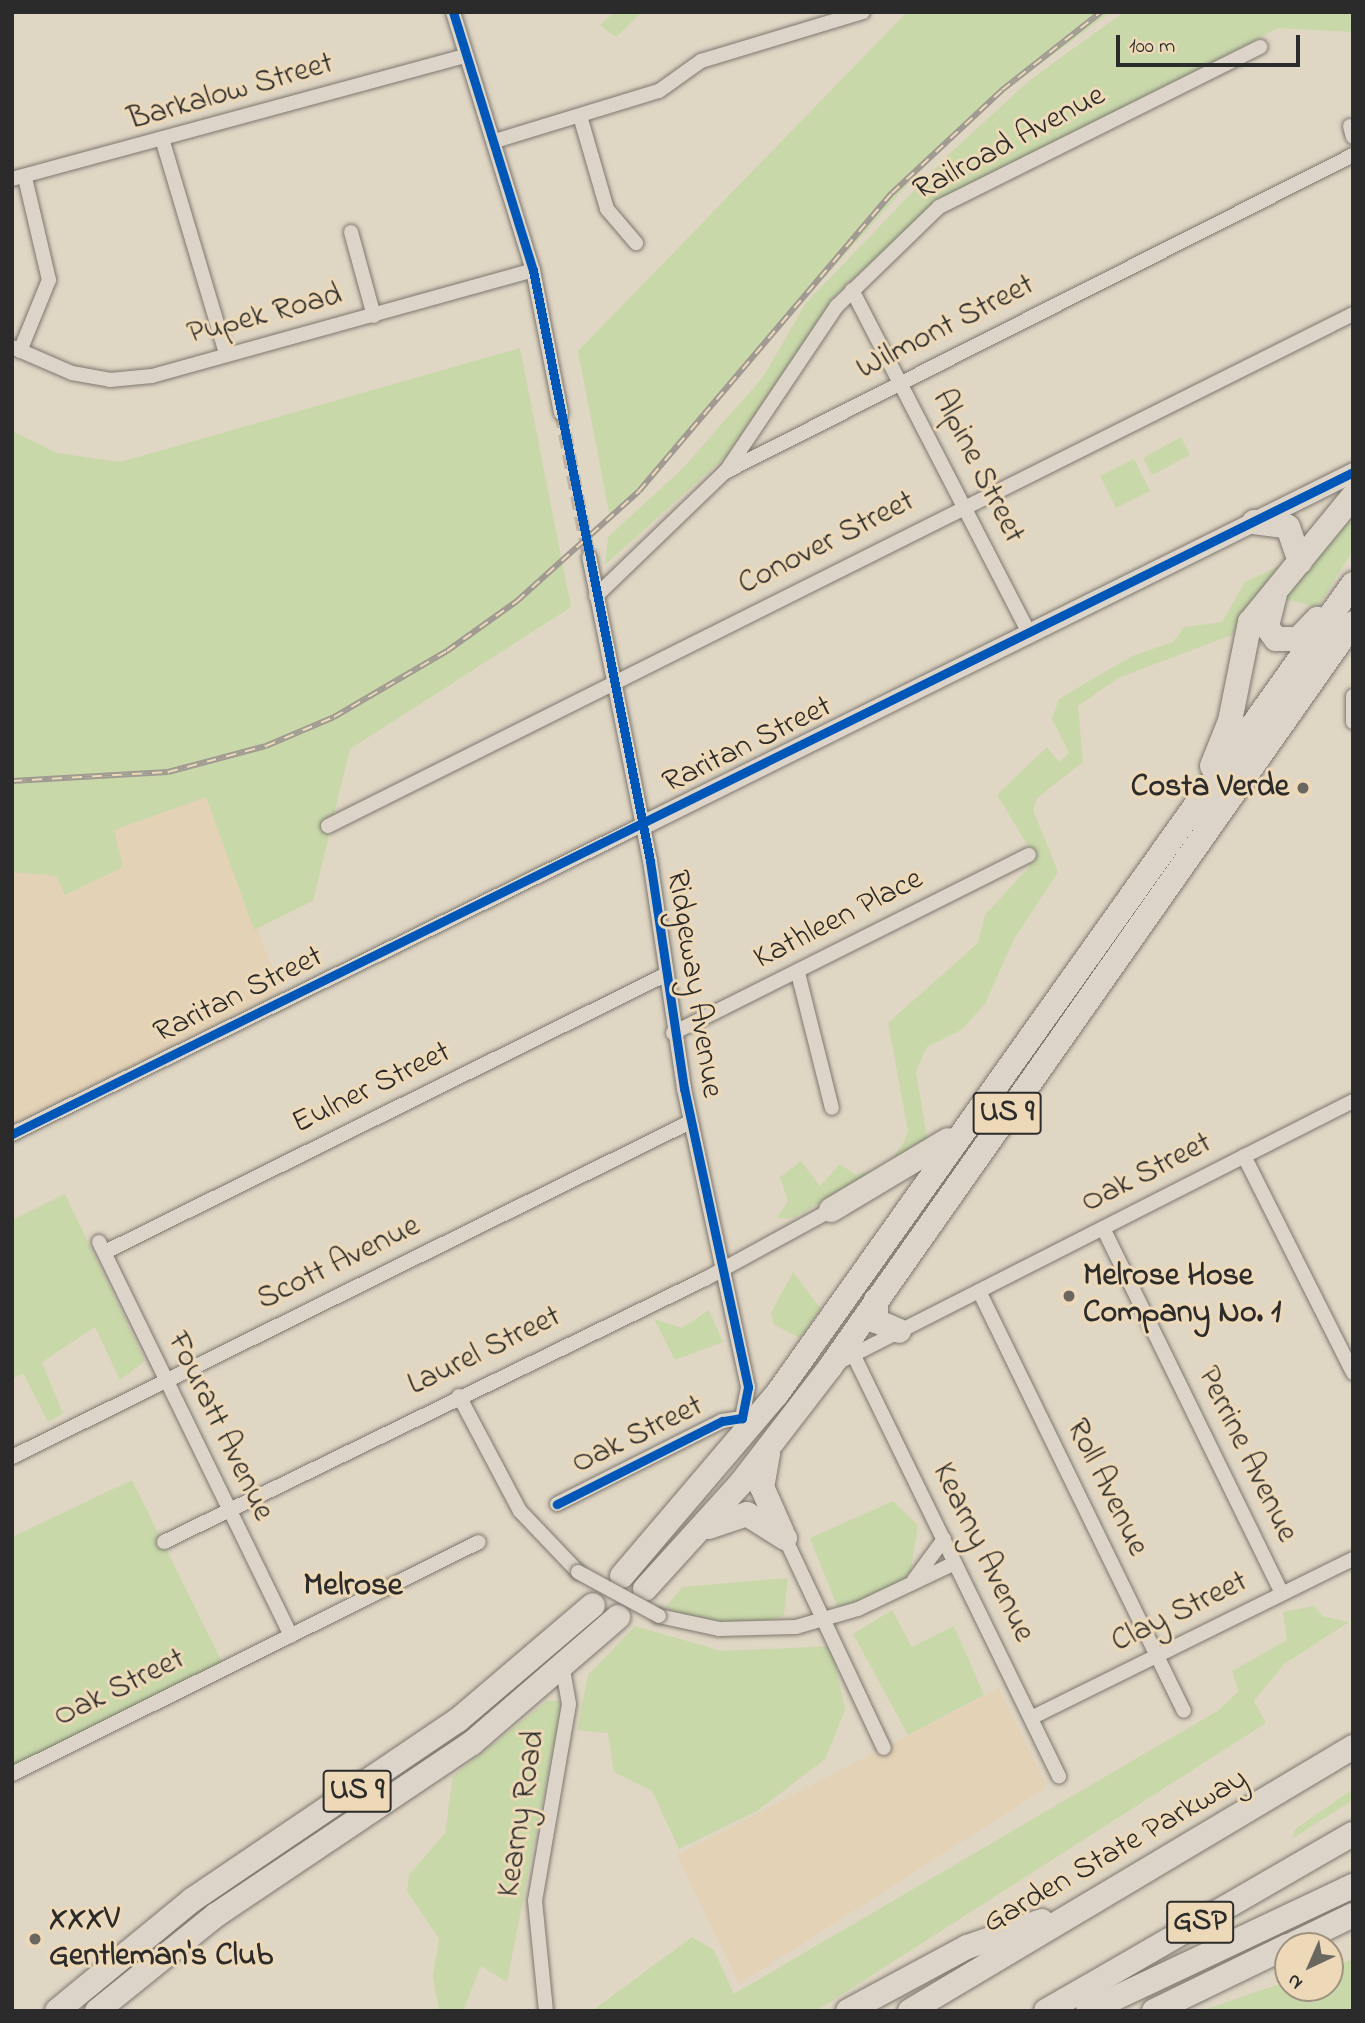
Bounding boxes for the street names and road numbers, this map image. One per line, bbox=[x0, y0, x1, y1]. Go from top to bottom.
street label: Barkalow Street bbox=[124, 45, 338, 141]
street label: Railroad Avenue bbox=[908, 77, 1112, 211]
street label: Wilmont Street bbox=[851, 267, 1041, 389]
street label: Pupek Road bbox=[184, 277, 346, 355]
street label: Alpine Street bbox=[922, 384, 1032, 550]
street label: Conover Street bbox=[732, 483, 922, 605]
street label: Raritan Street bbox=[657, 689, 839, 803]
street label: Kathleen Place bbox=[748, 861, 930, 979]
street label: Ridgeway Avenue bbox=[656, 867, 730, 1101]
street label: Raritan Street bbox=[148, 939, 330, 1053]
street label: Eulner Street bbox=[286, 1034, 458, 1144]
road number: US 9 bbox=[972, 1086, 1042, 1140]
street label: Oak Street bbox=[1075, 1125, 1219, 1223]
street label: Scott Avenue bbox=[251, 1208, 427, 1320]
street label: Laurel Street bbox=[402, 1298, 568, 1406]
street label: Fouratt Avenue bbox=[157, 1326, 281, 1528]
street label: Perrine Avenue bbox=[1187, 1361, 1305, 1549]
street label: Oak Street bbox=[566, 1388, 710, 1484]
street label: Roll Avenue bbox=[1056, 1413, 1156, 1563]
street label: Kearny Avenue bbox=[922, 1457, 1042, 1649]
street label: Clay Street bbox=[1106, 1564, 1254, 1662]
street label: Oak Street bbox=[48, 1641, 192, 1737]
street label: Kearny Road bbox=[491, 1728, 555, 1900]
street label: Garden State Parkway bbox=[977, 1761, 1255, 1943]
road number: US 9 bbox=[322, 1764, 392, 1818]
road number: GSP bbox=[1165, 1896, 1235, 1948]

